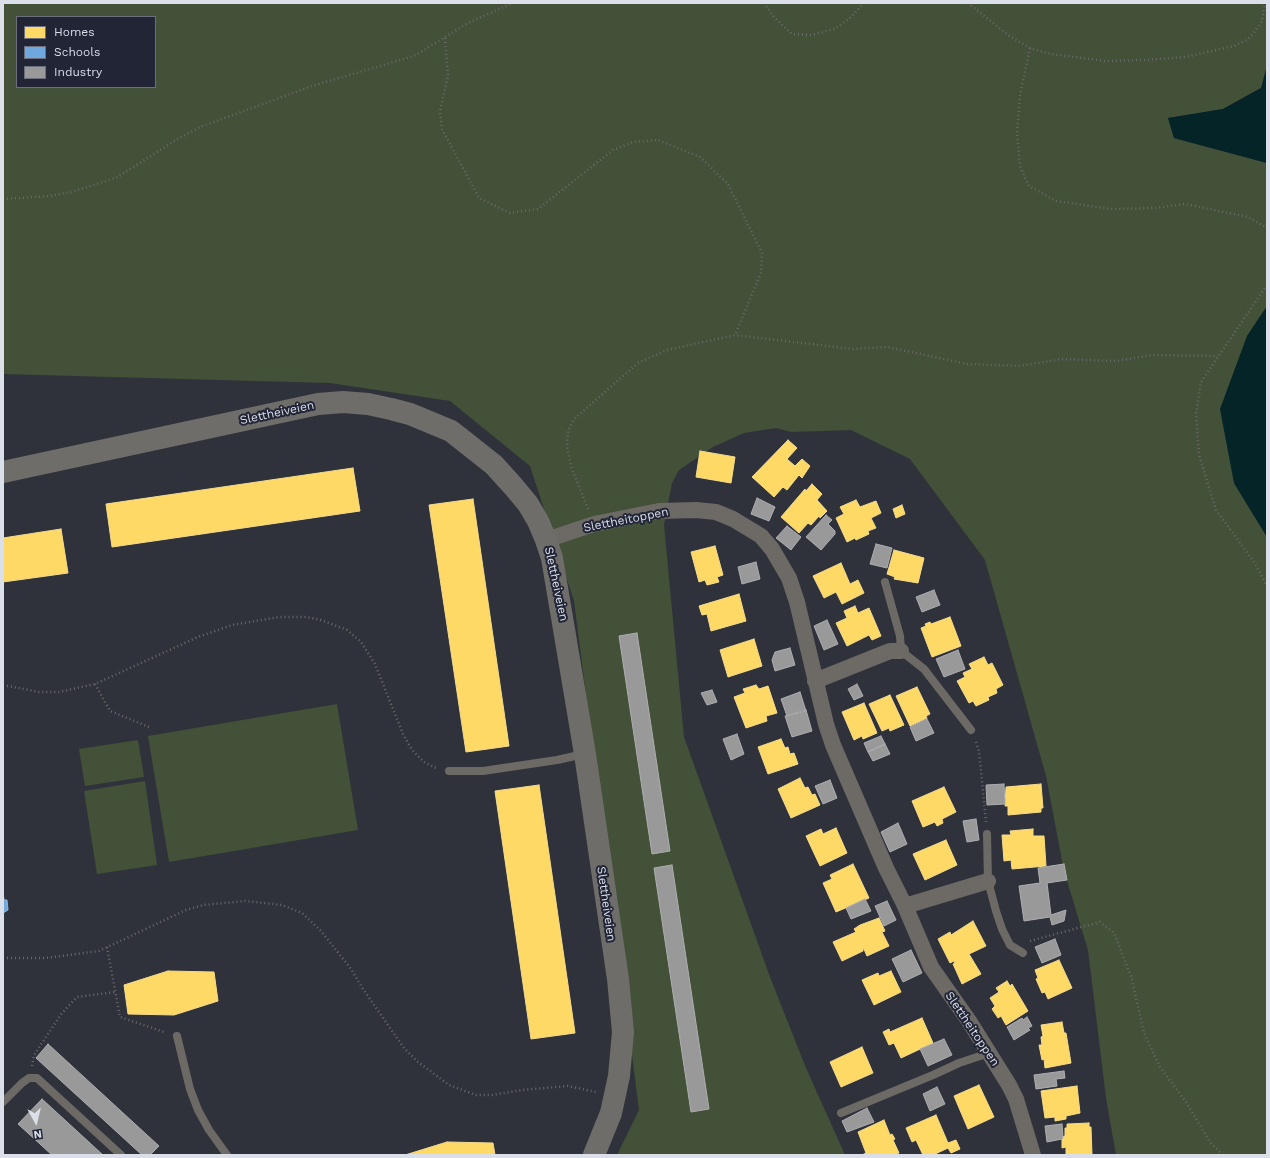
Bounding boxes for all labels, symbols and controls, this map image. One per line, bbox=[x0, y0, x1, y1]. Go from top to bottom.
legend bbox=[16, 16, 156, 88]
text: Homes bbox=[54, 25, 95, 39]
text: Schools bbox=[54, 45, 100, 59]
text: Industry bbox=[54, 65, 102, 79]
street label: Slettheiveien bbox=[239, 398, 315, 428]
street label: Slettheitoppen bbox=[582, 505, 670, 535]
street label: Slettheiveien bbox=[541, 546, 571, 622]
street label: Slettheiveien bbox=[594, 866, 618, 942]
street label: Slettheitoppen bbox=[942, 989, 1002, 1069]
north arrow bbox=[16, 1102, 56, 1142]
text: N bbox=[33, 1127, 43, 1141]

